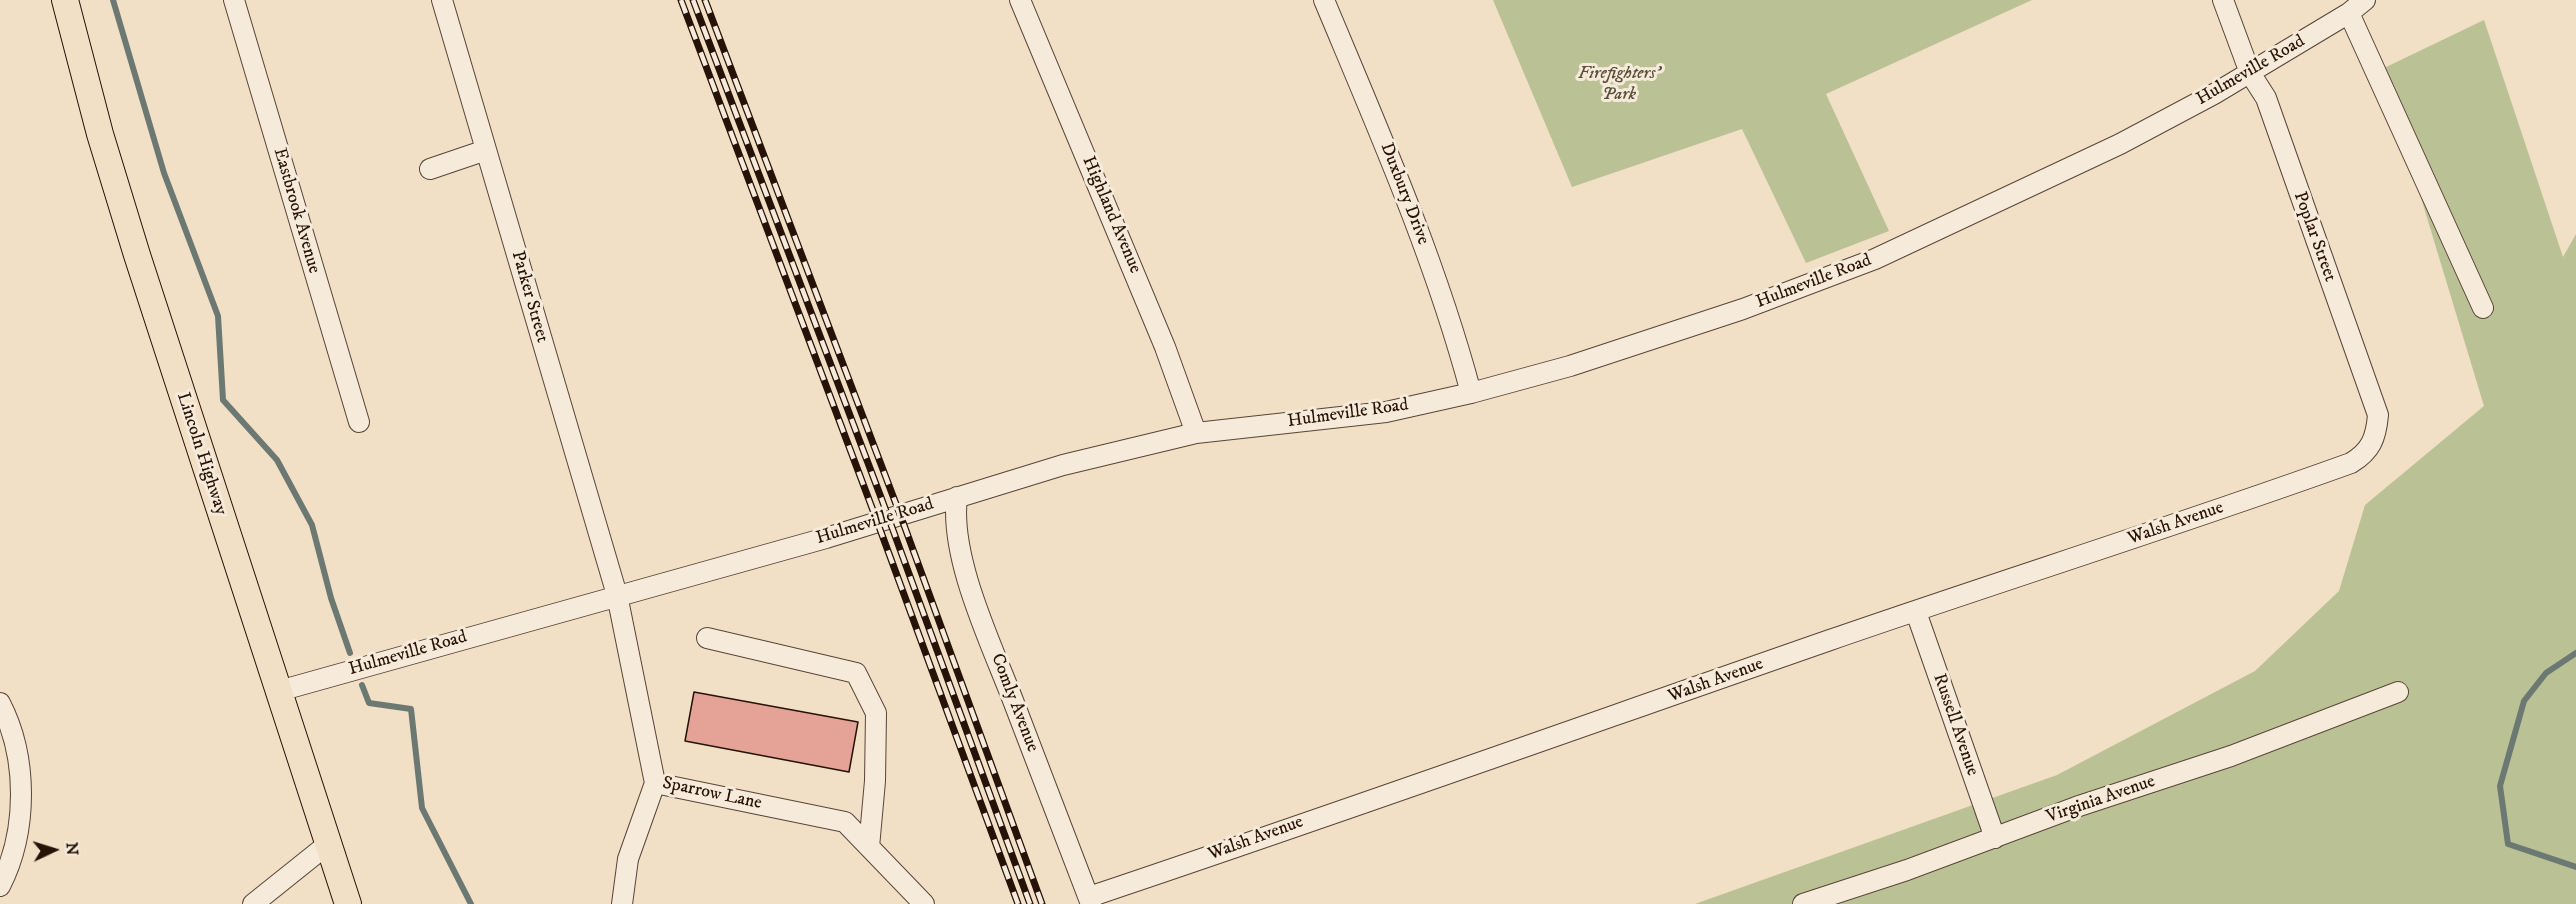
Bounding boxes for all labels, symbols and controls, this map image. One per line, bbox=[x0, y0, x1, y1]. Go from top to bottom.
street label: Hulmeville Road bbox=[2193, 31, 2309, 111]
park label: Firefighters' Park bbox=[1578, 63, 1660, 106]
street label: Duxbury Drive bbox=[1375, 140, 1433, 248]
street label: Eastbrook Avenue bbox=[268, 146, 324, 276]
street label: Highland Avenue bbox=[1077, 153, 1145, 277]
street label: Poplar Street bbox=[2288, 189, 2340, 285]
street label: Parker Street bbox=[506, 249, 552, 345]
street label: Hulmeville Road bbox=[1753, 250, 1875, 314]
street label: Lincoln Highway bbox=[171, 390, 231, 518]
street label: Hulmeville Road bbox=[1286, 395, 1410, 433]
street label: Hulmeville Road bbox=[814, 494, 936, 550]
street label: Walsh Avenue bbox=[2125, 498, 2227, 550]
street label: Hulmeville Road bbox=[347, 627, 469, 681]
street label: Comly Avenue bbox=[985, 651, 1043, 755]
street label: Walsh Avenue bbox=[1665, 654, 1767, 708]
street label: Russell Avenue bbox=[1927, 671, 1983, 779]
street label: Virginia Avenue bbox=[2044, 771, 2158, 829]
street label: Sparrow Lane bbox=[660, 773, 764, 815]
street label: Walsh Avenue bbox=[1205, 812, 1307, 866]
north arrow bbox=[24, 820, 84, 880]
text: N bbox=[62, 841, 82, 856]

